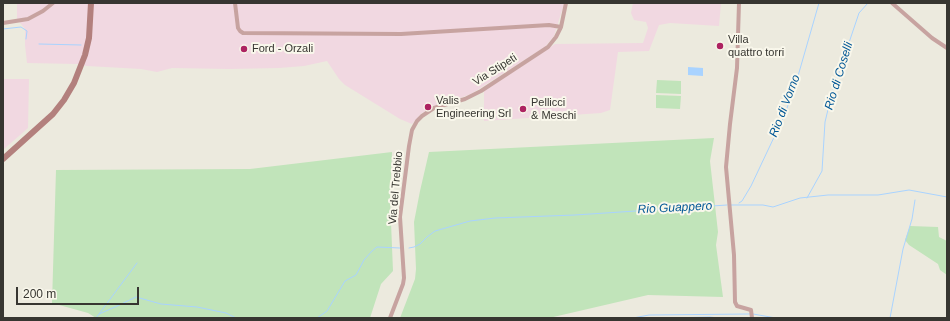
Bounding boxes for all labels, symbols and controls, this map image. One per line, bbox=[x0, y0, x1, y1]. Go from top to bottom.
place label: Villa quattro torri bbox=[728, 33, 784, 59]
water label: Rio di Coselli bbox=[822, 40, 856, 112]
marker: Villa quattro torri bbox=[715, 41, 725, 51]
place label: Ford - Orzali bbox=[252, 42, 313, 56]
marker: Ford - Orzali bbox=[239, 44, 249, 54]
street label: Via Stipeti bbox=[471, 51, 519, 89]
water label: Rio di Vorno bbox=[767, 73, 803, 139]
place label: Valis Engineering Srl bbox=[436, 94, 511, 120]
place label: Pellicci & Meschi bbox=[531, 96, 576, 122]
marker: Valis Engineering Srl bbox=[423, 102, 433, 112]
marker: Pellicci & Meschi bbox=[518, 104, 528, 114]
street label: Via del Trebbio bbox=[386, 151, 406, 225]
water label: Rio Guappero bbox=[637, 199, 713, 217]
scale bar bbox=[18, 279, 141, 305]
text: 200 m bbox=[23, 287, 56, 301]

